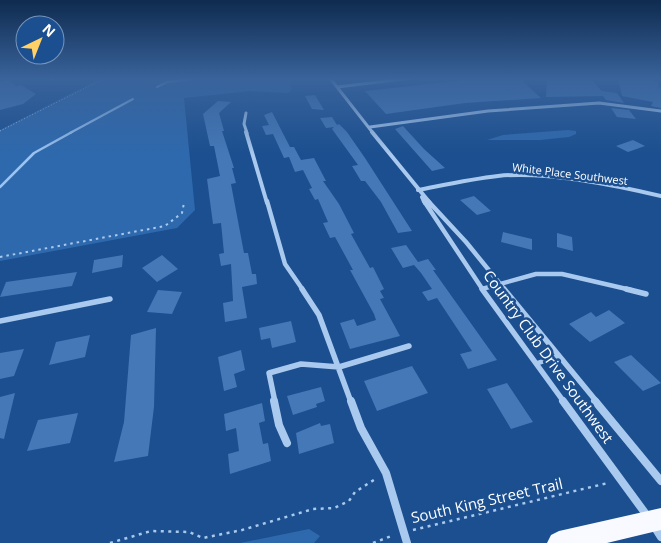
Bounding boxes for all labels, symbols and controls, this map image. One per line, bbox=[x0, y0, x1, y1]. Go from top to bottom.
north arrow bbox=[15, 15, 65, 65]
text: N bbox=[39, 19, 60, 41]
street label: White Place Southwest bbox=[511, 159, 629, 188]
street label: Country Club Drive Southwest bbox=[479, 266, 618, 447]
street label: South King Street Trail bbox=[409, 473, 565, 527]

